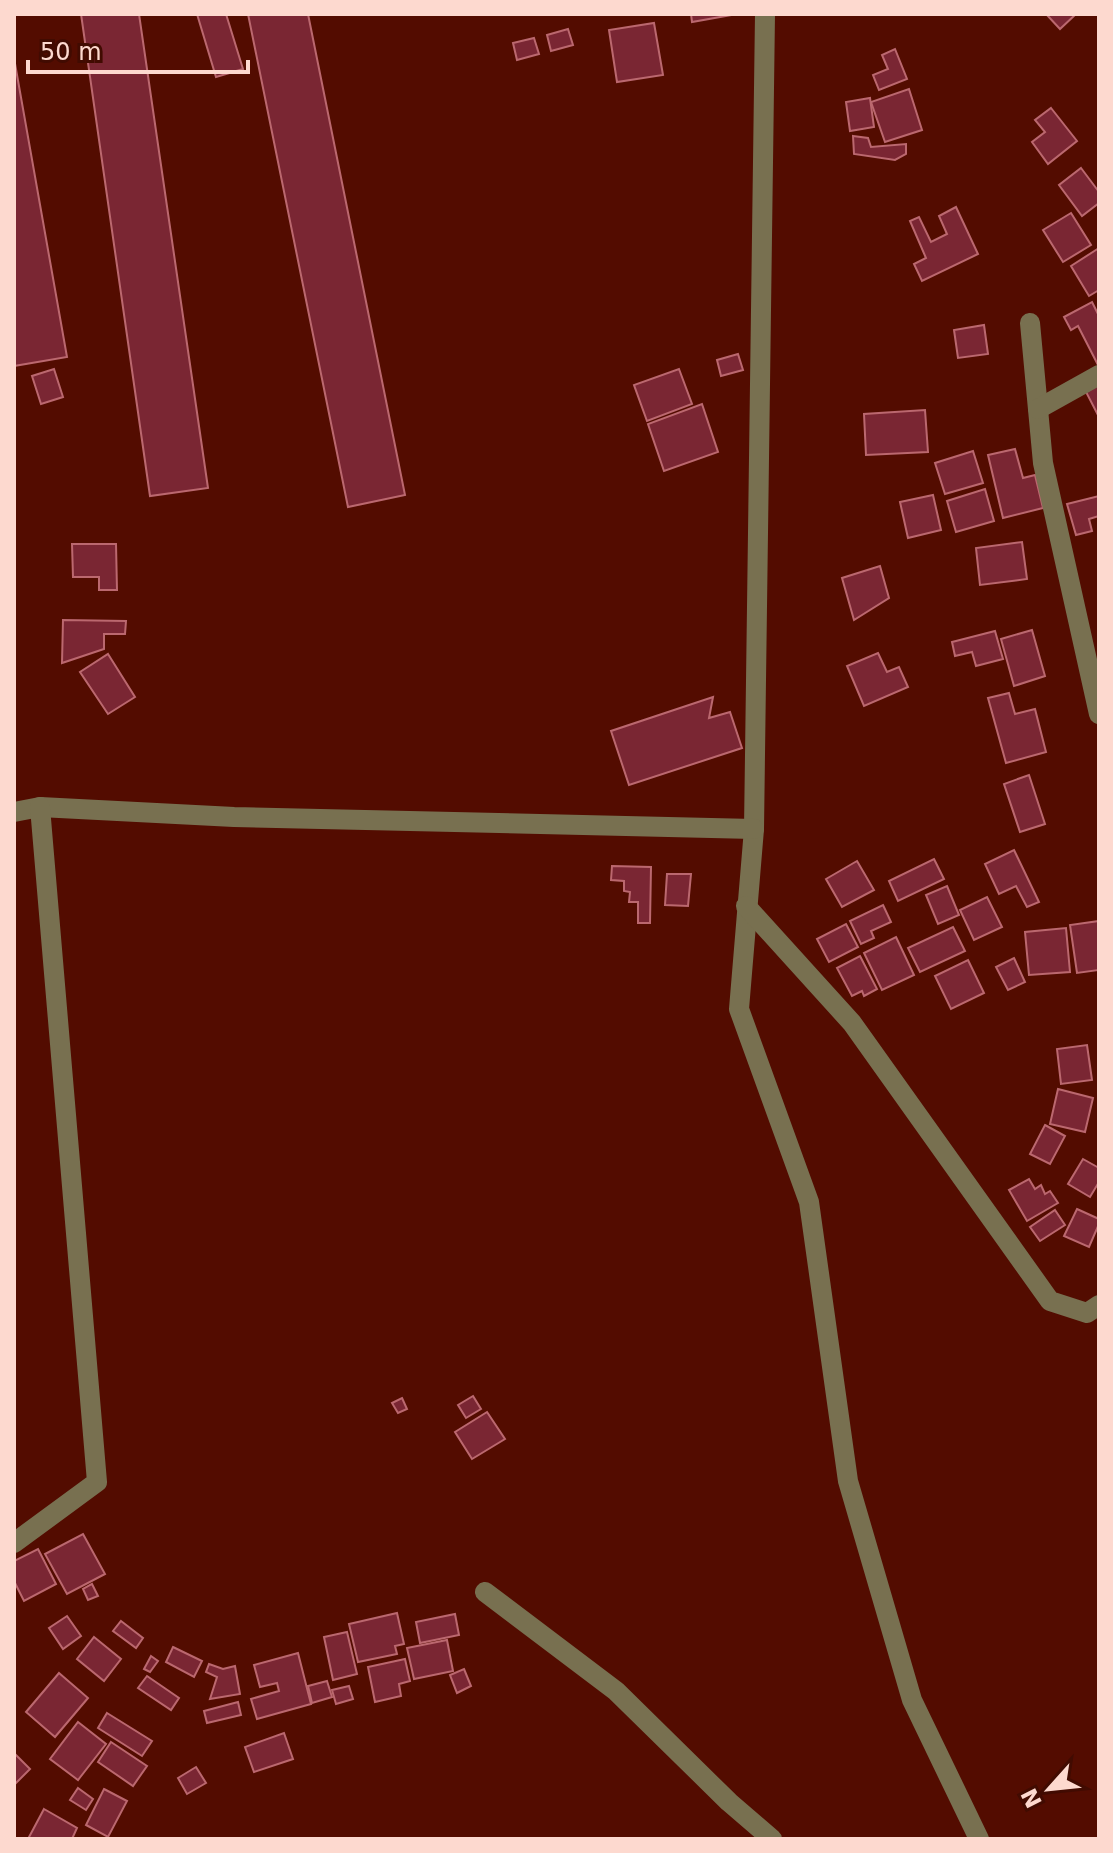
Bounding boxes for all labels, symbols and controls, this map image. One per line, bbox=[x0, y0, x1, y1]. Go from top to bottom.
scale bar bbox=[28, 24, 248, 74]
text: 50 m bbox=[40, 38, 102, 66]
north arrow bbox=[1009, 1749, 1089, 1829]
text: N bbox=[1016, 1784, 1047, 1812]

